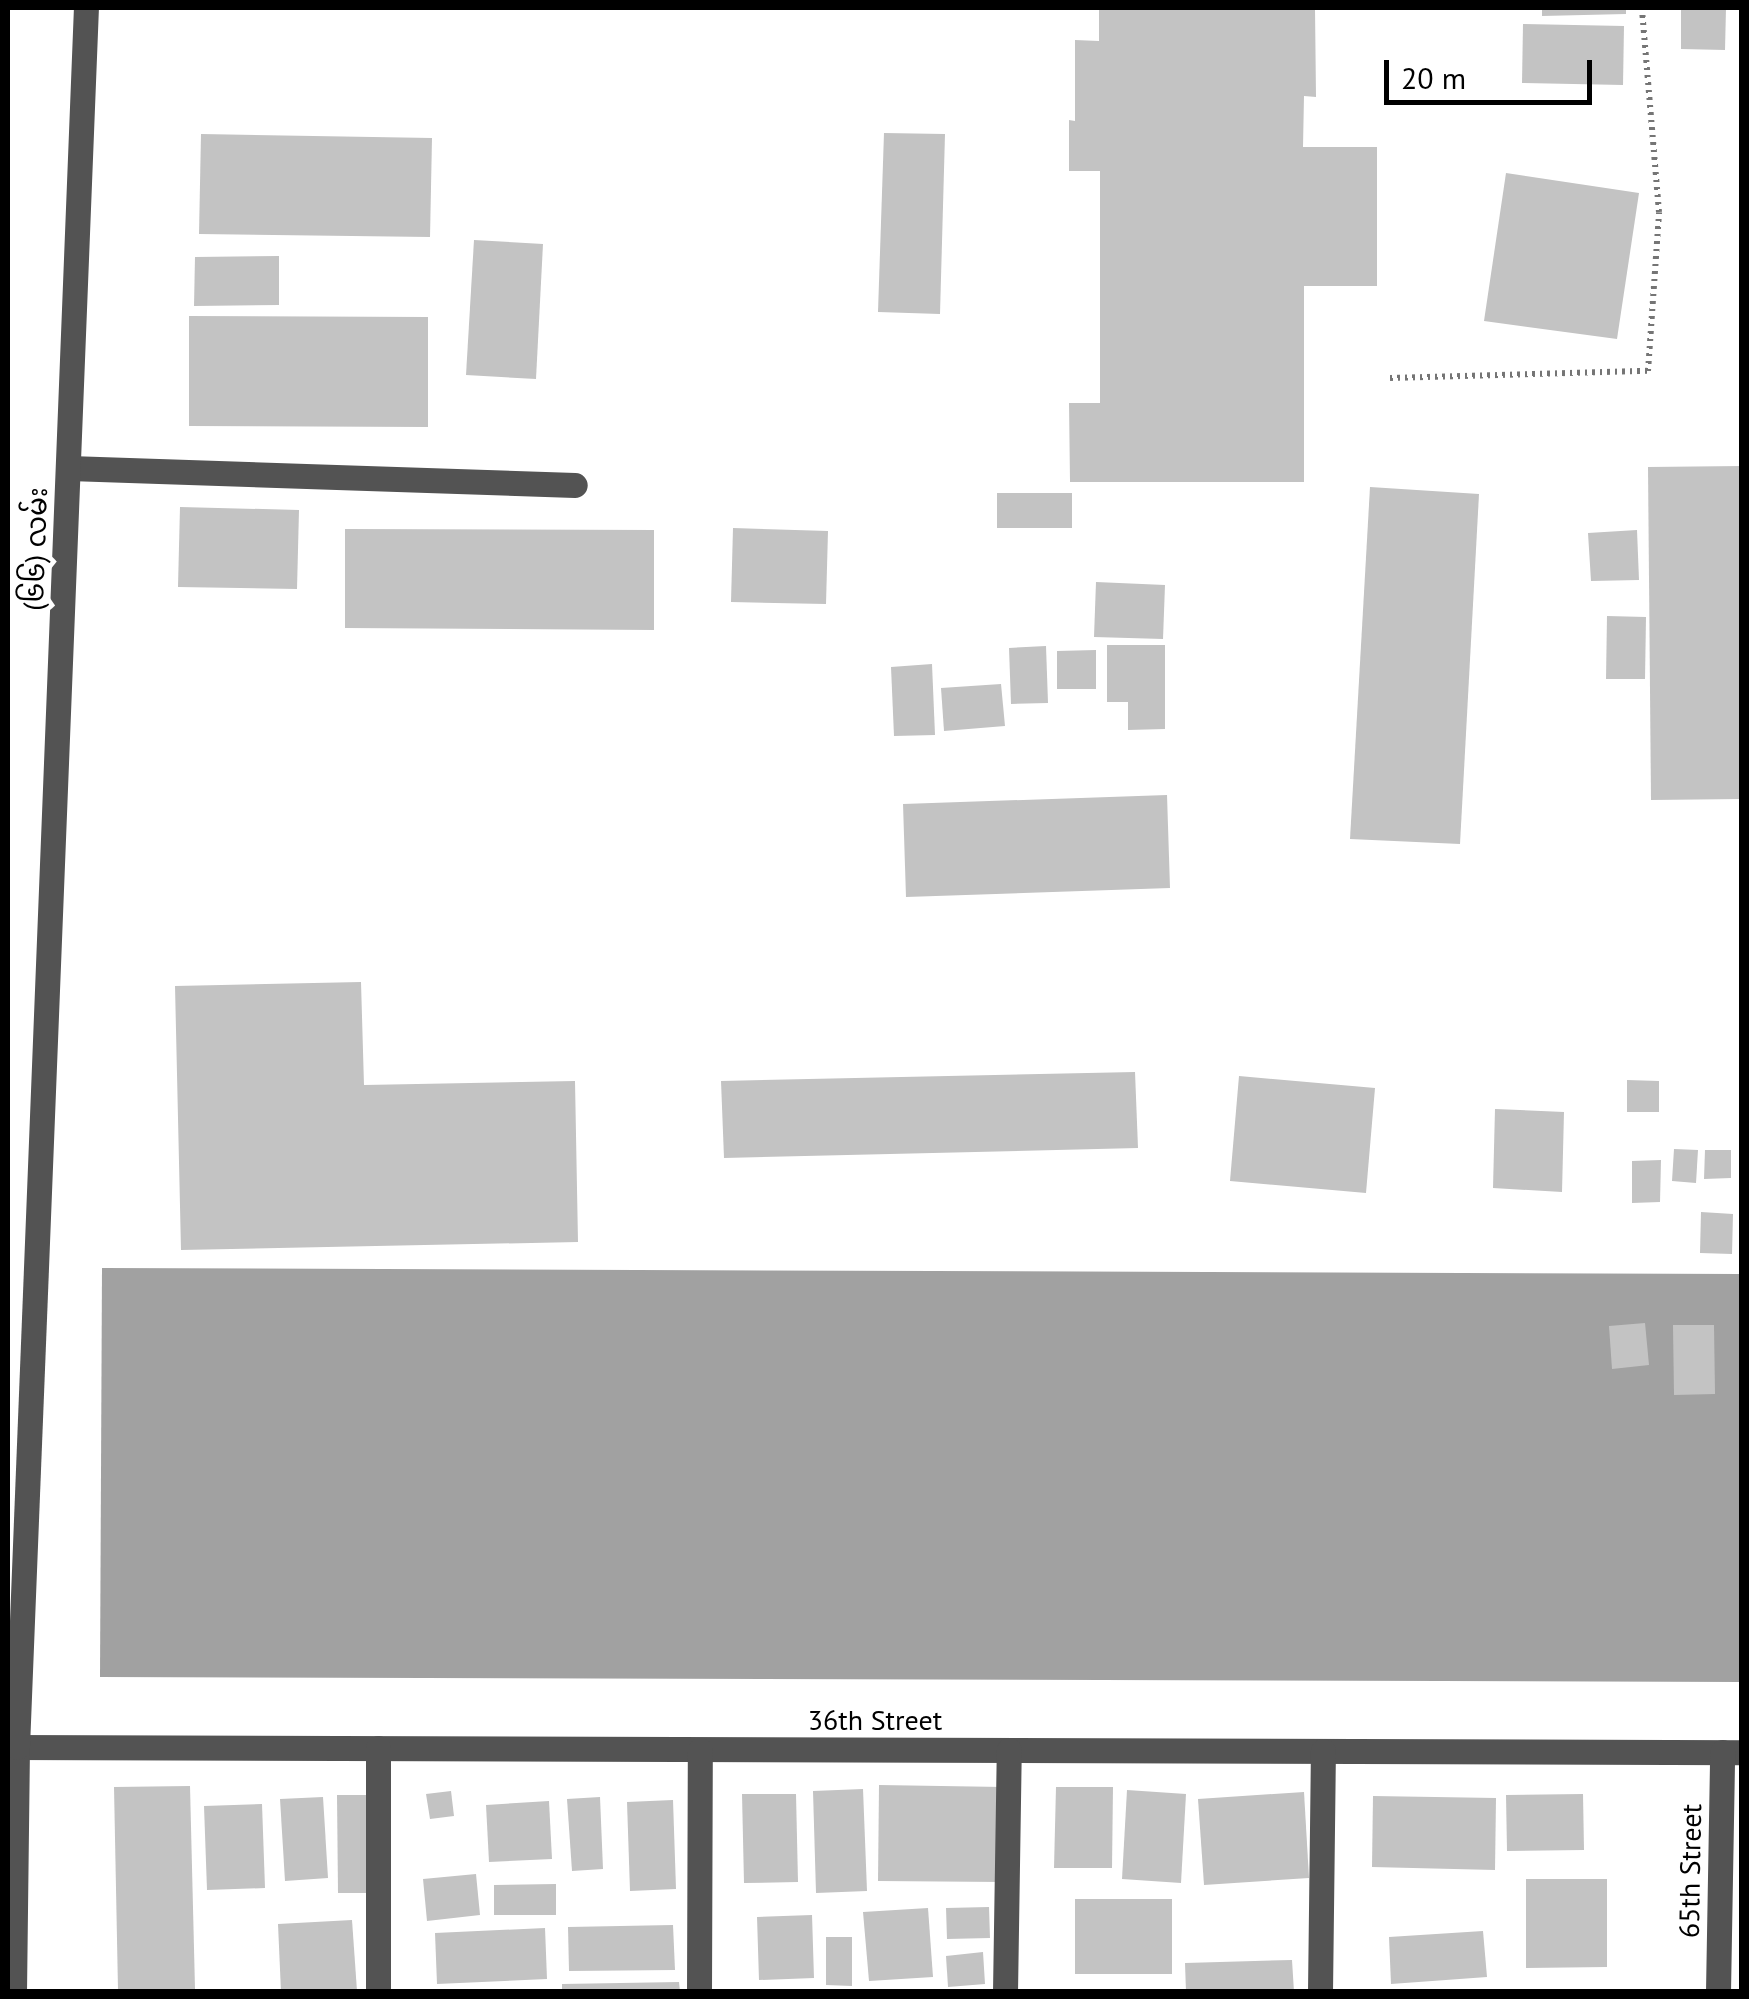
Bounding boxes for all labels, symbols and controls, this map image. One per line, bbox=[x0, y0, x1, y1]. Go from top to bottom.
scale bar bbox=[1389, 40, 1596, 102]
text: 20 m bbox=[1401, 58, 1466, 97]
street label: (၆၆) လမ်း bbox=[16, 487, 54, 611]
street label: 36th Street bbox=[808, 1703, 942, 1737]
street label: 65th Street bbox=[1672, 1804, 1708, 1938]

